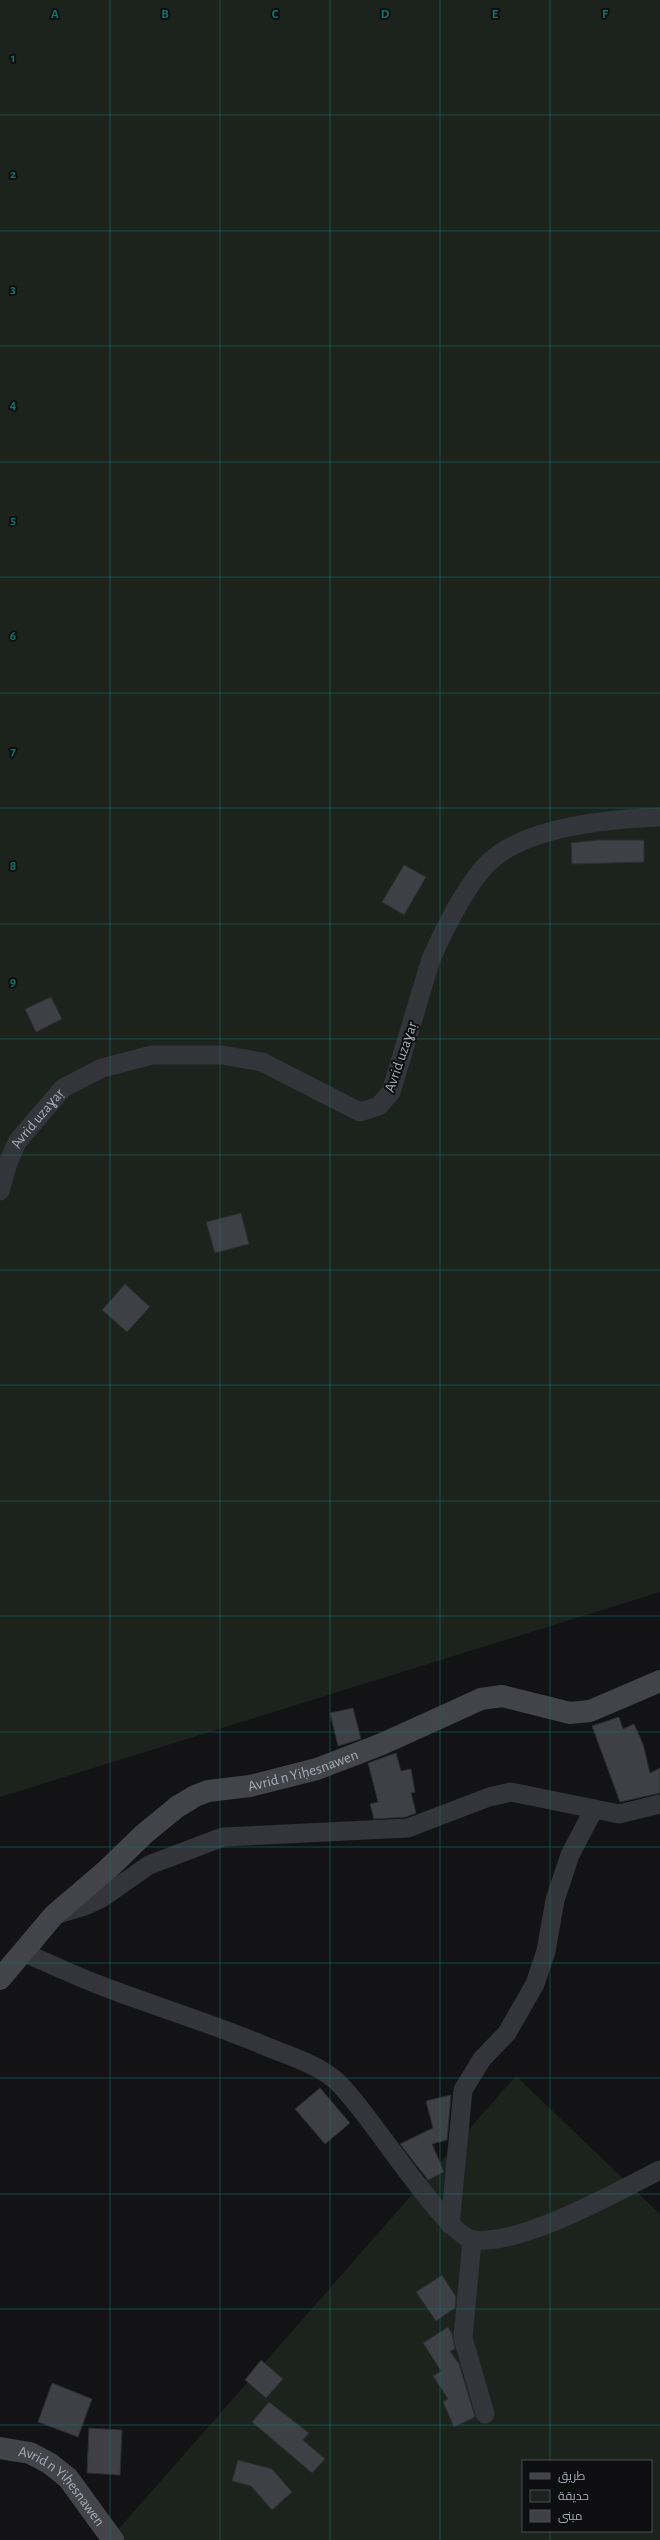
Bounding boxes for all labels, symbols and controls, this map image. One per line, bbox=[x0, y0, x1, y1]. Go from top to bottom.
text: A bbox=[51, 8, 59, 21]
text: B bbox=[161, 8, 169, 21]
text: C bbox=[272, 8, 279, 21]
text: D bbox=[381, 8, 390, 21]
text: E bbox=[492, 8, 499, 21]
text: F bbox=[602, 8, 609, 21]
text: 1 bbox=[11, 52, 15, 65]
text: 2 bbox=[10, 168, 16, 181]
text: 3 bbox=[10, 283, 16, 296]
text: 4 bbox=[10, 399, 17, 412]
text: 5 bbox=[10, 514, 16, 527]
text: 6 bbox=[10, 630, 16, 643]
text: 7 bbox=[10, 745, 16, 758]
text: 8 bbox=[10, 860, 16, 873]
text: 9 bbox=[10, 976, 16, 989]
street label: Avrid uzaɣaṛ bbox=[382, 1020, 420, 1094]
street label: Avrid uzaɣaṛ bbox=[8, 1085, 67, 1150]
street label: Avrid n Yiḥesnawen bbox=[246, 1746, 360, 1794]
street label: Avrid n Yiḥesnawen bbox=[17, 2444, 108, 2529]
legend bbox=[522, 2460, 652, 2532]
text: طريق bbox=[558, 2470, 586, 2483]
text: حديقة bbox=[558, 2490, 589, 2503]
text: مبنى bbox=[558, 2510, 583, 2523]

